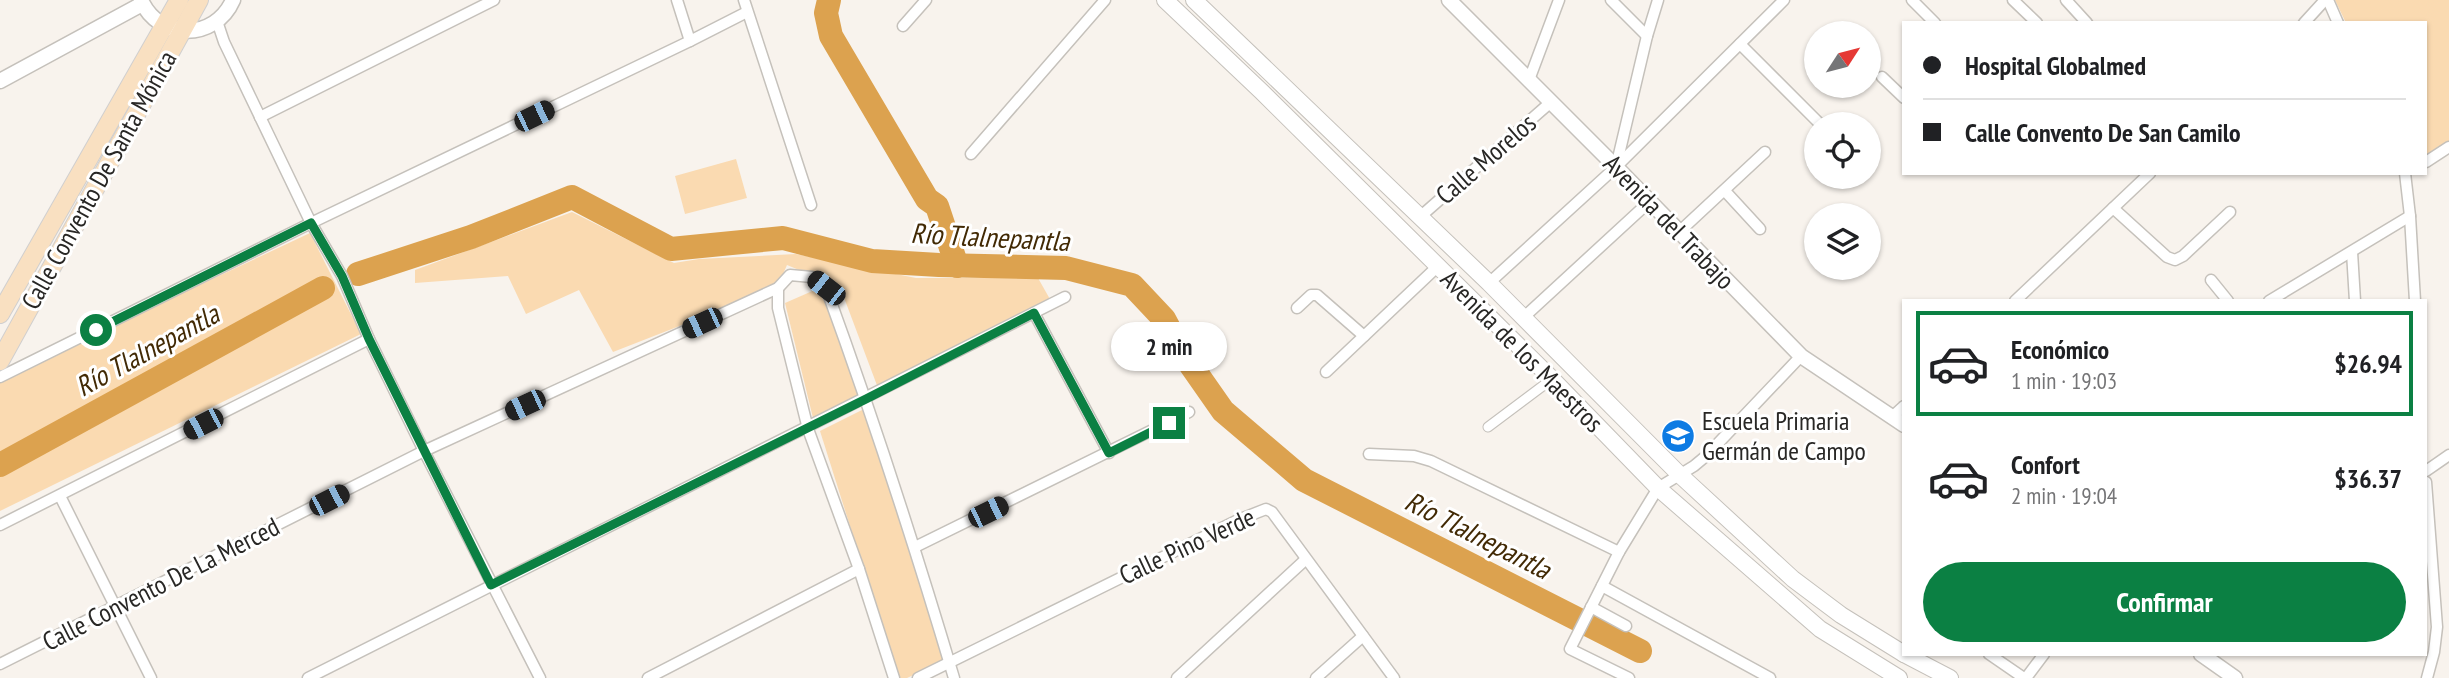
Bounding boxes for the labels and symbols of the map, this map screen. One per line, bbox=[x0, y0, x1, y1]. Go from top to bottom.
north arrow bbox=[1804, 21, 1881, 98]
street label: Calle Convento De Santa Mónica bbox=[14, 45, 183, 315]
car bbox=[511, 97, 558, 135]
street label: Calle Morelos bbox=[1429, 106, 1543, 211]
street label: Avenida del Trabajo bbox=[1597, 147, 1742, 296]
water label: Río Tlalnepantla bbox=[910, 214, 1072, 259]
street label: Avenida de los Maestros bbox=[1434, 262, 1611, 439]
car bbox=[803, 267, 850, 309]
water label: Río Tlalnepantla bbox=[68, 294, 227, 404]
car bbox=[679, 305, 726, 341]
route start bbox=[80, 314, 112, 346]
callout: 2 min bbox=[1111, 322, 1227, 370]
car bbox=[502, 387, 549, 423]
place label: Escuela Primaria Germán de Campo bbox=[1702, 404, 1866, 467]
car bbox=[180, 405, 227, 443]
route end bbox=[1153, 407, 1185, 439]
school or university icon: Escuela Primaria Germán de Campo bbox=[1659, 417, 1697, 455]
car bbox=[306, 481, 353, 519]
water label: Río Tlalnepantla bbox=[1399, 482, 1559, 588]
car bbox=[965, 493, 1012, 531]
street label: Calle Pino Verde bbox=[1114, 500, 1260, 591]
street label: Calle Convento De La Merced bbox=[37, 509, 285, 658]

